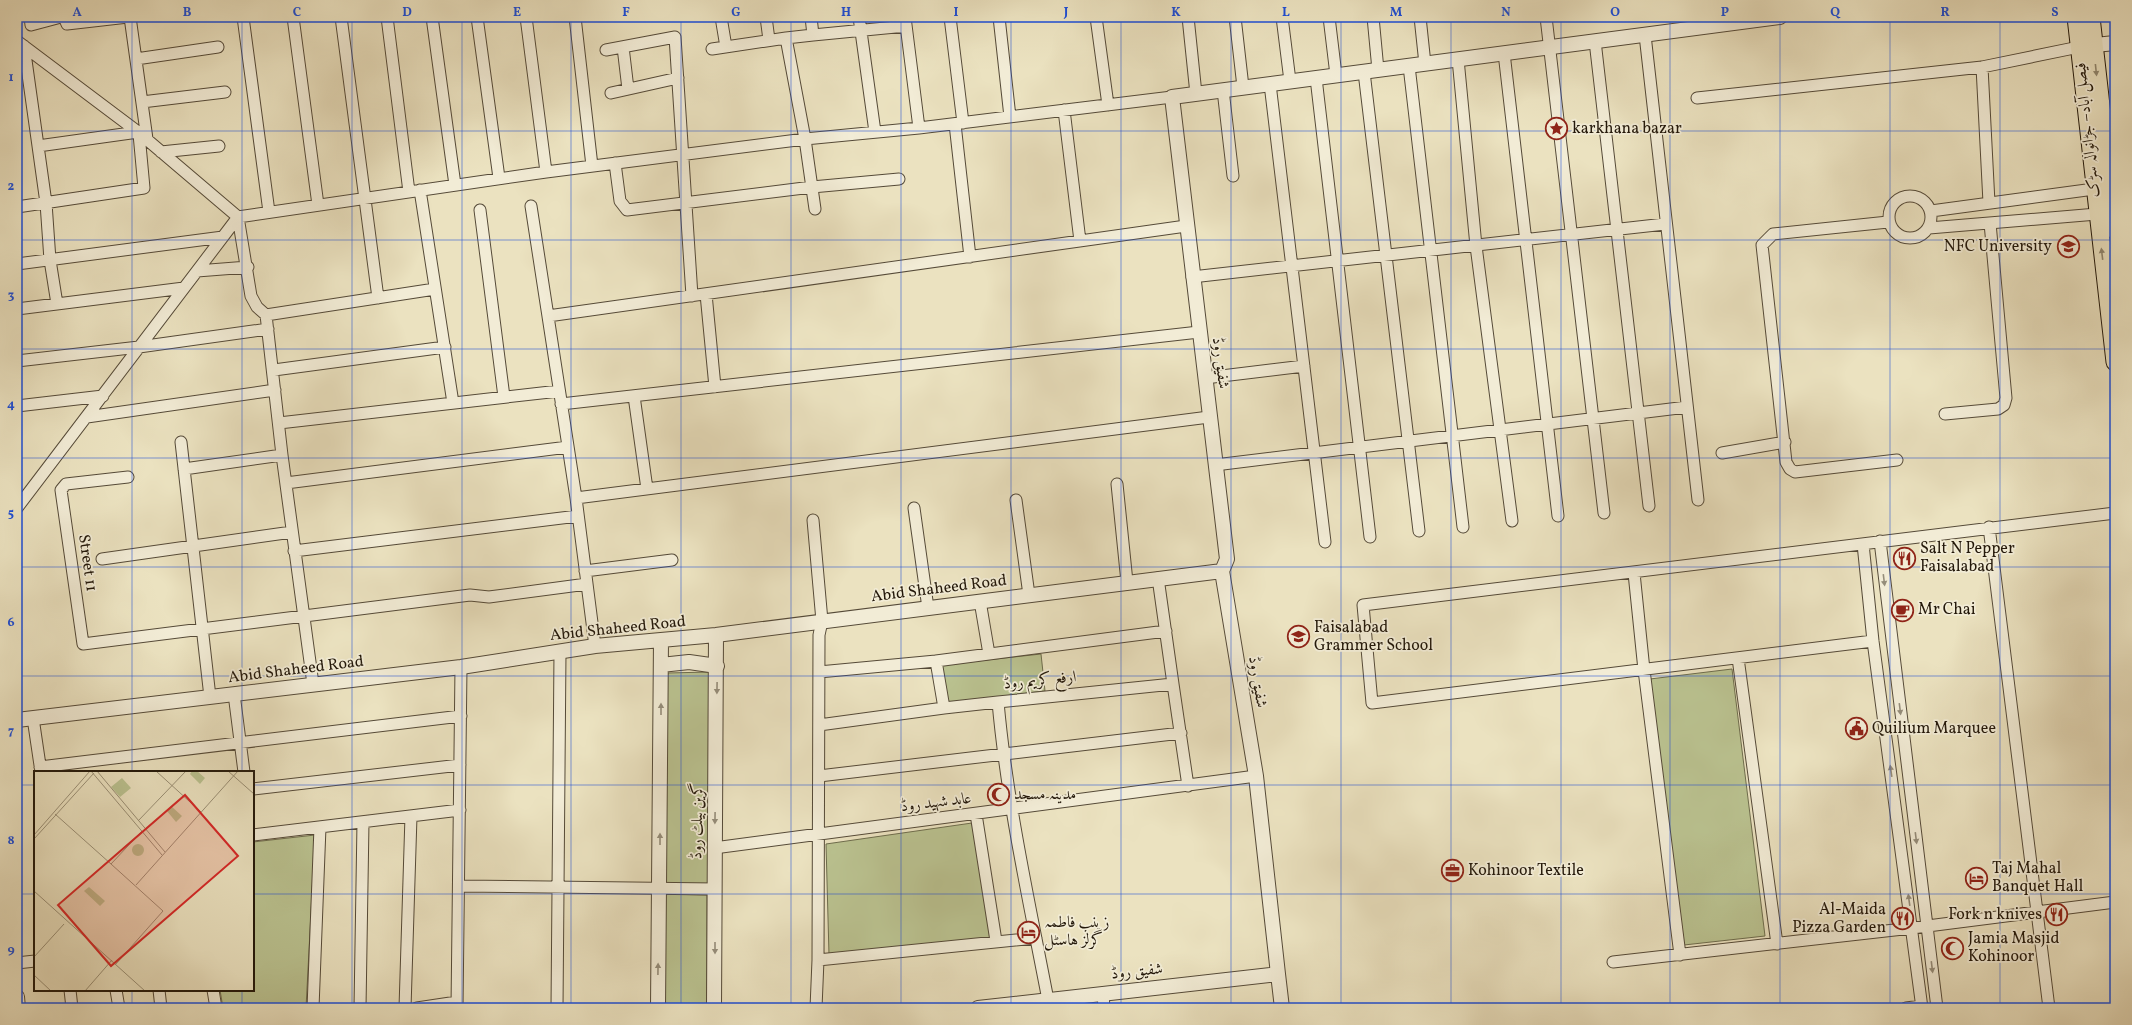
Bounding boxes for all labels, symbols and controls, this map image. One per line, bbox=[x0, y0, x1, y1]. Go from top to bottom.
text: A bbox=[72, 4, 82, 22]
text: B bbox=[183, 4, 192, 22]
text: C bbox=[293, 4, 301, 22]
text: D bbox=[402, 4, 412, 22]
text: E bbox=[513, 4, 521, 22]
text: F bbox=[622, 4, 630, 22]
text: G bbox=[731, 4, 741, 22]
text: H bbox=[841, 4, 851, 22]
text: I bbox=[954, 4, 959, 22]
text: J bbox=[1063, 4, 1069, 22]
text: K bbox=[1171, 4, 1181, 22]
text: L bbox=[1282, 4, 1290, 22]
text: M bbox=[1390, 4, 1403, 22]
text: N bbox=[1501, 4, 1511, 22]
text: O bbox=[1610, 4, 1620, 22]
text: P bbox=[1721, 4, 1729, 22]
text: Q bbox=[1830, 4, 1841, 22]
text: R bbox=[1940, 4, 1950, 22]
text: S bbox=[2051, 4, 2059, 22]
street label: فیصل آباد– جڑانوالہ سڑک bbox=[2070, 61, 2106, 199]
one-way arrow bbox=[2093, 64, 2099, 76]
text: 1 bbox=[8, 69, 14, 87]
place icon: karkhana bazar bbox=[1544, 116, 1570, 142]
place label: karkhana bazar bbox=[1572, 118, 1682, 140]
text: 2 bbox=[8, 178, 15, 196]
school or university icon: NFC University bbox=[2055, 234, 2081, 260]
place label: NFC University bbox=[1944, 236, 2052, 258]
one-way arrow bbox=[2099, 248, 2105, 260]
text: 3 bbox=[8, 287, 15, 305]
street label: شفیق روڈ bbox=[1206, 336, 1234, 390]
text: 4 bbox=[7, 396, 15, 414]
text: 5 bbox=[8, 505, 14, 523]
street label: Street 11 bbox=[72, 533, 102, 593]
place label: Salt N Pepper Faisalabad bbox=[1920, 538, 2015, 578]
restaurant icon: Salt N Pepper Faisalabad bbox=[1892, 545, 1918, 571]
street label: Abid Shaheed Road bbox=[870, 570, 1008, 608]
one-way arrow bbox=[1881, 574, 1888, 586]
cafe icon: Mr Chai bbox=[1890, 597, 1916, 623]
place label: Mr Chai bbox=[1918, 599, 1976, 621]
street label: Abid Shaheed Road bbox=[549, 611, 687, 647]
text: 6 bbox=[7, 614, 15, 632]
place label: Faisalabad Grammer School bbox=[1314, 617, 1433, 657]
school or university icon: Faisalabad Grammer School bbox=[1285, 624, 1311, 650]
street label: Abid Shaheed Road bbox=[227, 651, 365, 689]
street label: شفیق روڈ bbox=[1242, 655, 1272, 709]
street label: ارفع کریم روڈ bbox=[1002, 666, 1078, 699]
one-way arrow bbox=[714, 682, 720, 695]
one-way arrow bbox=[658, 702, 664, 715]
one-way arrow bbox=[1897, 703, 1903, 715]
public building icon: Quilium Marquee bbox=[1844, 716, 1870, 742]
place label: Quilium Marquee bbox=[1872, 718, 1996, 740]
text: 7 bbox=[8, 723, 14, 741]
one-way arrow bbox=[1888, 765, 1894, 777]
inset map bbox=[34, 771, 254, 991]
mosque icon: مدینہ مسجد bbox=[985, 782, 1011, 808]
street label: گرین بیلٹ روڈ bbox=[685, 783, 710, 859]
place label: مدینہ مسجد bbox=[1014, 784, 1076, 806]
street label: عابد شہید روڈ bbox=[899, 788, 973, 818]
one-way arrow bbox=[712, 812, 718, 825]
text: 8 bbox=[7, 832, 15, 850]
one-way arrow bbox=[657, 832, 663, 845]
one-way arrow bbox=[1913, 832, 1919, 844]
office icon: Kohinoor Textile bbox=[1440, 858, 1466, 884]
place label: Taj Mahal Banquet Hall bbox=[1992, 858, 2083, 898]
place label: Kohinoor Textile bbox=[1468, 860, 1584, 882]
hotel icon: Taj Mahal Banquet Hall bbox=[1964, 865, 1990, 891]
one-way arrow bbox=[1905, 894, 1912, 906]
place label: Al-Maida Pizza Garden bbox=[1792, 899, 1886, 939]
restaurant icon: Fork n knives bbox=[2044, 902, 2070, 928]
place label: Fork n knives bbox=[1948, 904, 2042, 926]
restaurant icon: Al-Maida Pizza Garden bbox=[1889, 906, 1915, 932]
place label: زینب فاطمہ گرلز ہاسٹل bbox=[1044, 912, 1109, 952]
hotel icon: زینب فاطمہ گرلز ہاسٹل bbox=[1015, 919, 1041, 945]
place label: Jamia Masjid Kohinoor bbox=[1968, 928, 2059, 968]
mosque icon: Jamia Masjid Kohinoor bbox=[1939, 935, 1965, 961]
text: 9 bbox=[7, 941, 15, 959]
one-way arrow bbox=[711, 942, 718, 954]
street label: شفیق روڈ bbox=[1110, 958, 1164, 986]
one-way arrow bbox=[1929, 961, 1935, 973]
one-way arrow bbox=[655, 962, 661, 975]

